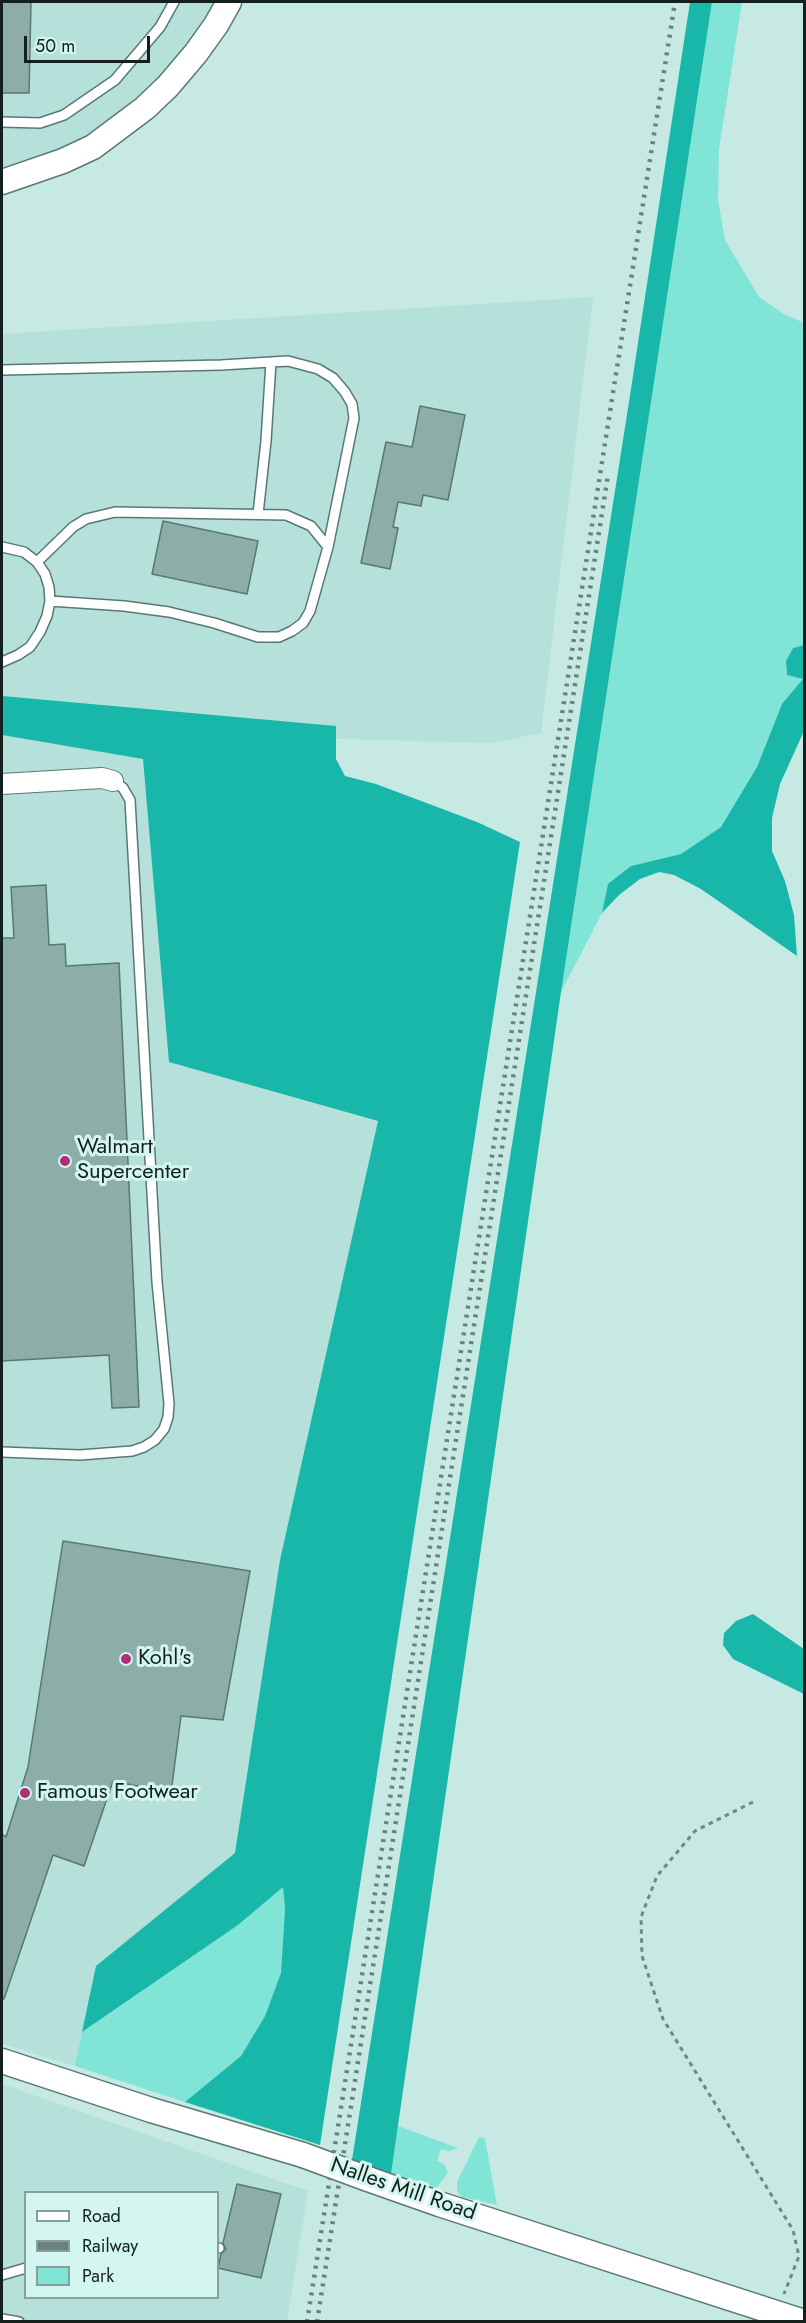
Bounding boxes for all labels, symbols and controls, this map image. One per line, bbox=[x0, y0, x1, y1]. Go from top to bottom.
scale bar bbox=[27, 24, 153, 62]
text: 50 m bbox=[35, 33, 75, 59]
place label: Walmart Supercenter bbox=[77, 1135, 189, 1186]
marker: Walmart Supercenter bbox=[58, 1154, 72, 1168]
place label: Kohl's bbox=[138, 1646, 191, 1672]
marker: Kohl's bbox=[119, 1652, 133, 1666]
place label: Famous Footwear bbox=[37, 1780, 198, 1806]
marker: Famous Footwear bbox=[18, 1786, 32, 1800]
street label: Nalles Mill Road bbox=[327, 2153, 479, 2227]
legend bbox=[24, 2191, 219, 2299]
text: Road bbox=[82, 2203, 121, 2229]
text: Railway bbox=[82, 2233, 138, 2259]
text: Park bbox=[82, 2263, 114, 2289]

